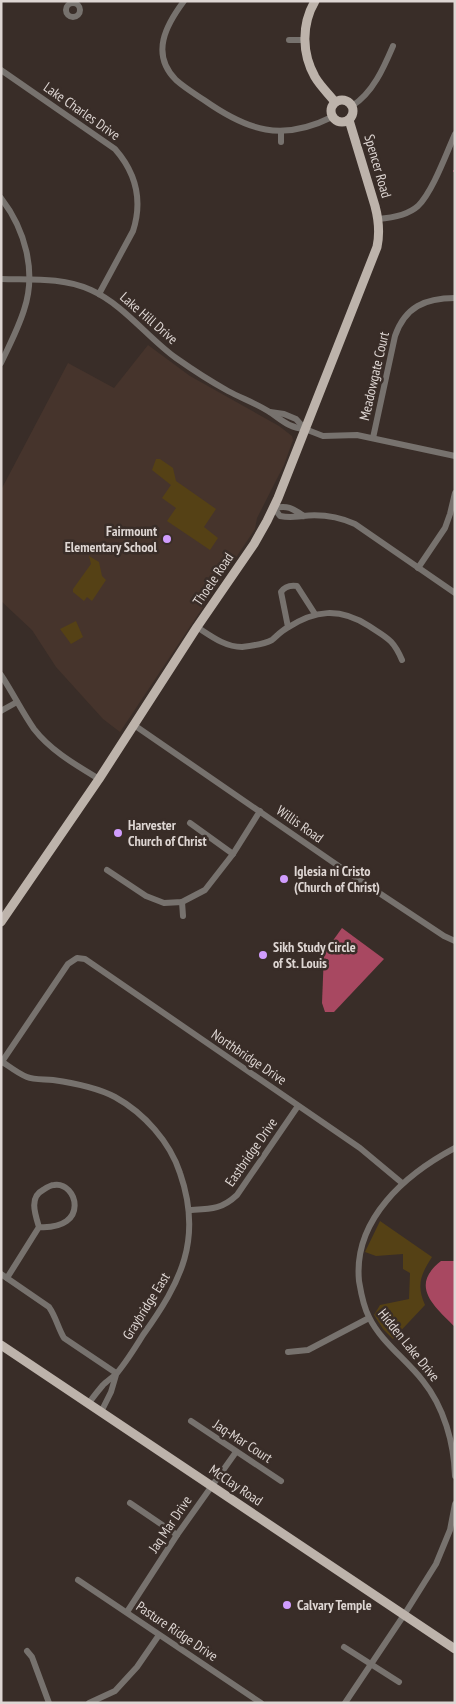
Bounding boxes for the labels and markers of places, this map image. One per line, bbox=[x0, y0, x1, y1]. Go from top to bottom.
place label: Fairmount Elementary School bbox=[65, 522, 158, 556]
marker: Fairmount Elementary School bbox=[161, 533, 173, 545]
place label: Harvester Church of Christ bbox=[128, 816, 207, 850]
marker: Harvester Church of Christ bbox=[112, 827, 124, 839]
place label: Iglesia ni Cristo (Church of Christ) bbox=[294, 862, 380, 896]
marker: Iglesia ni Cristo (Church of Christ) bbox=[278, 873, 290, 885]
place label: Sikh Study Circle of St. Louis bbox=[273, 938, 356, 972]
marker: Sikh Study Circle of St. Louis bbox=[257, 949, 269, 961]
place label: Calvary Temple bbox=[297, 1596, 372, 1614]
marker: Calvary Temple bbox=[281, 1599, 293, 1611]

